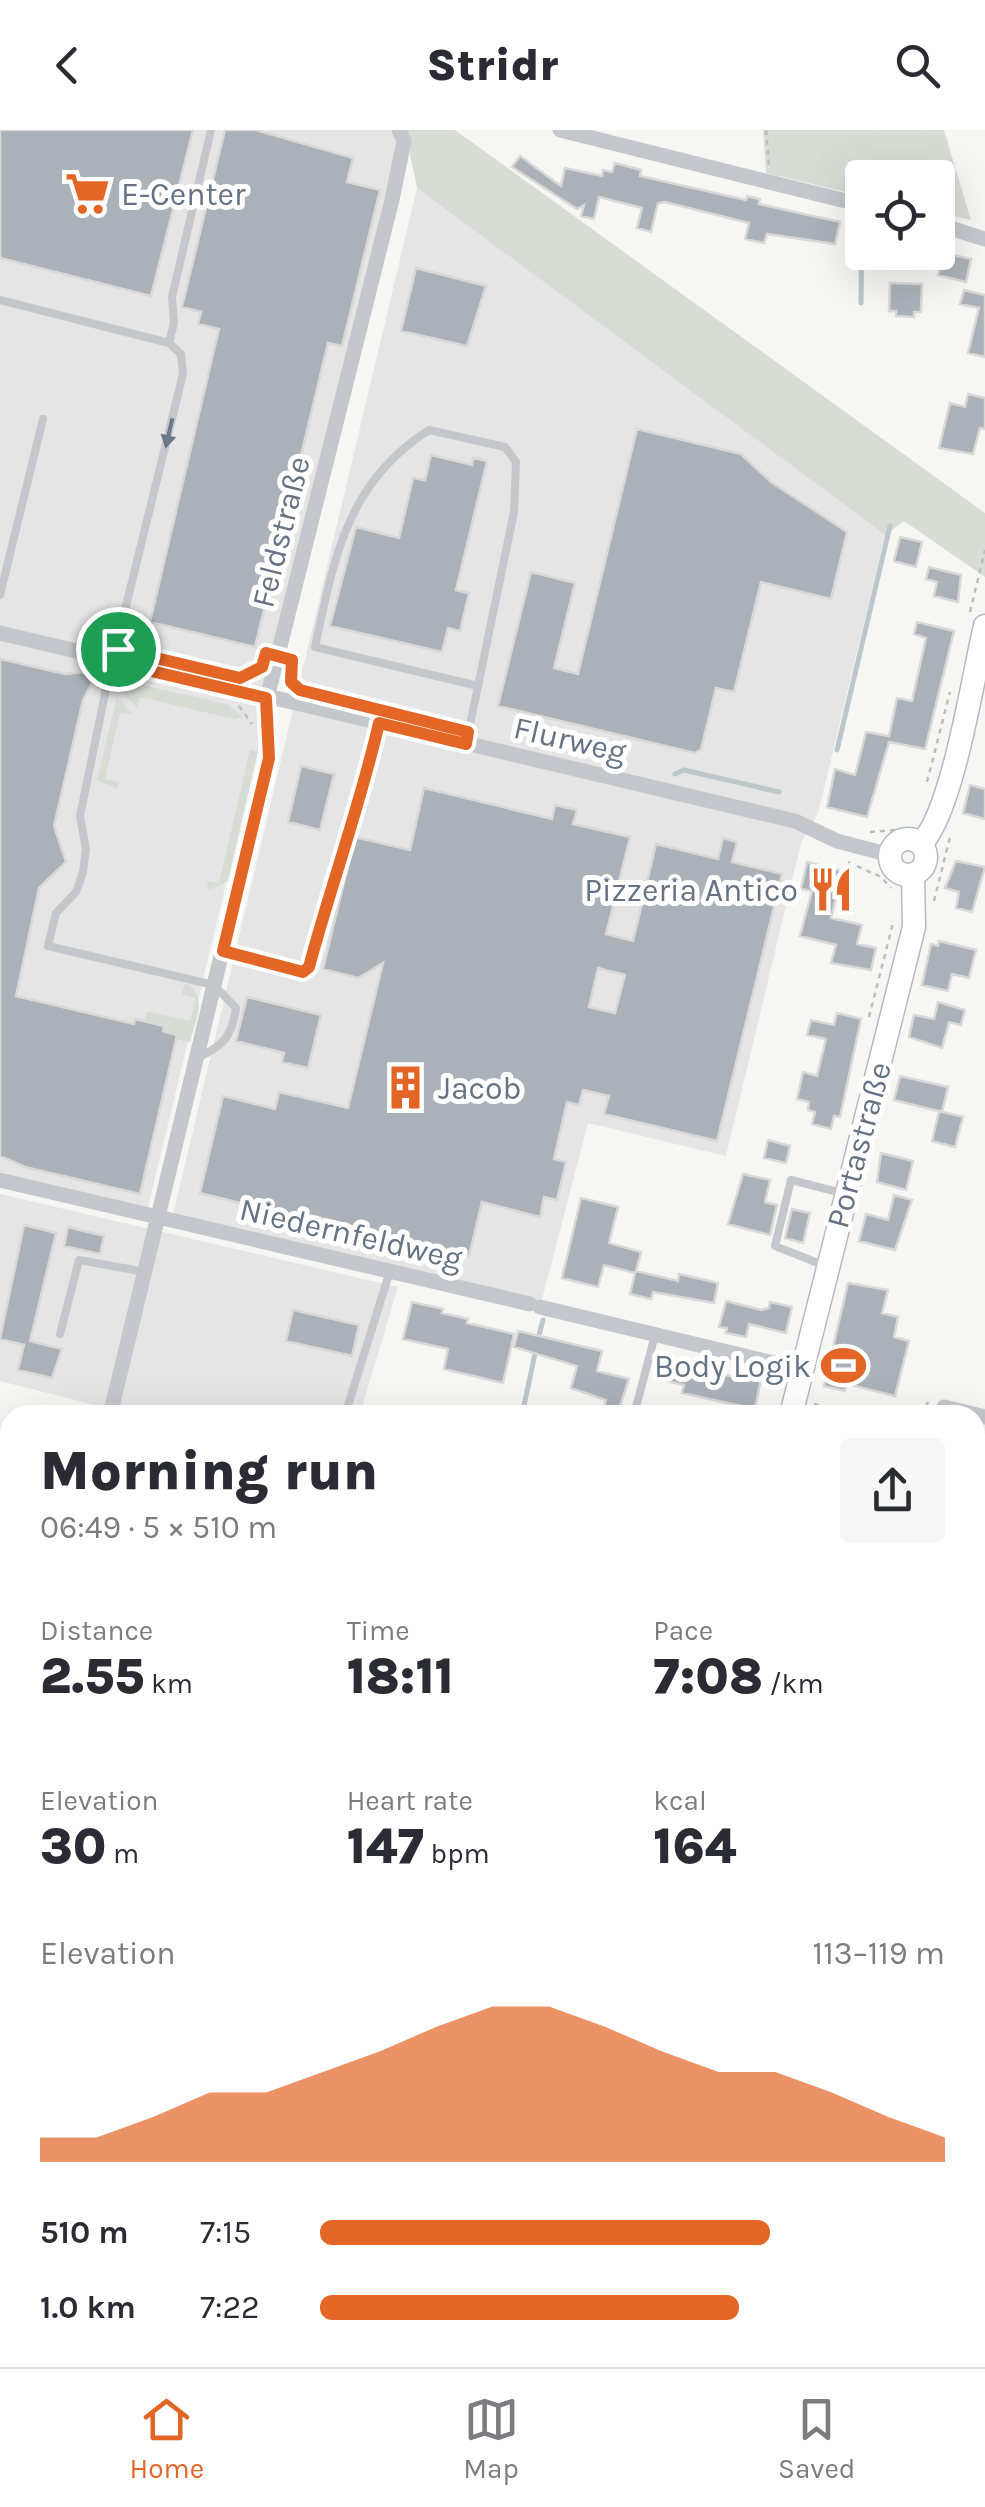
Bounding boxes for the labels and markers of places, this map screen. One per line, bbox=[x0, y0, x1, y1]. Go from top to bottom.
supermarket icon: E-Center bbox=[64, 170, 112, 218]
place label: E-Center bbox=[121, 176, 246, 213]
pin bbox=[76, 607, 161, 692]
restaurant icon: Pizzeria Antico bbox=[807, 866, 855, 914]
place label: Pizzeria Antico bbox=[584, 872, 798, 909]
building icon: Jacob bbox=[381, 1064, 429, 1112]
place label: Jacob bbox=[438, 1070, 522, 1107]
sports icon: Body Logik bbox=[820, 1342, 868, 1390]
place label: Body Logik bbox=[654, 1348, 811, 1385]

